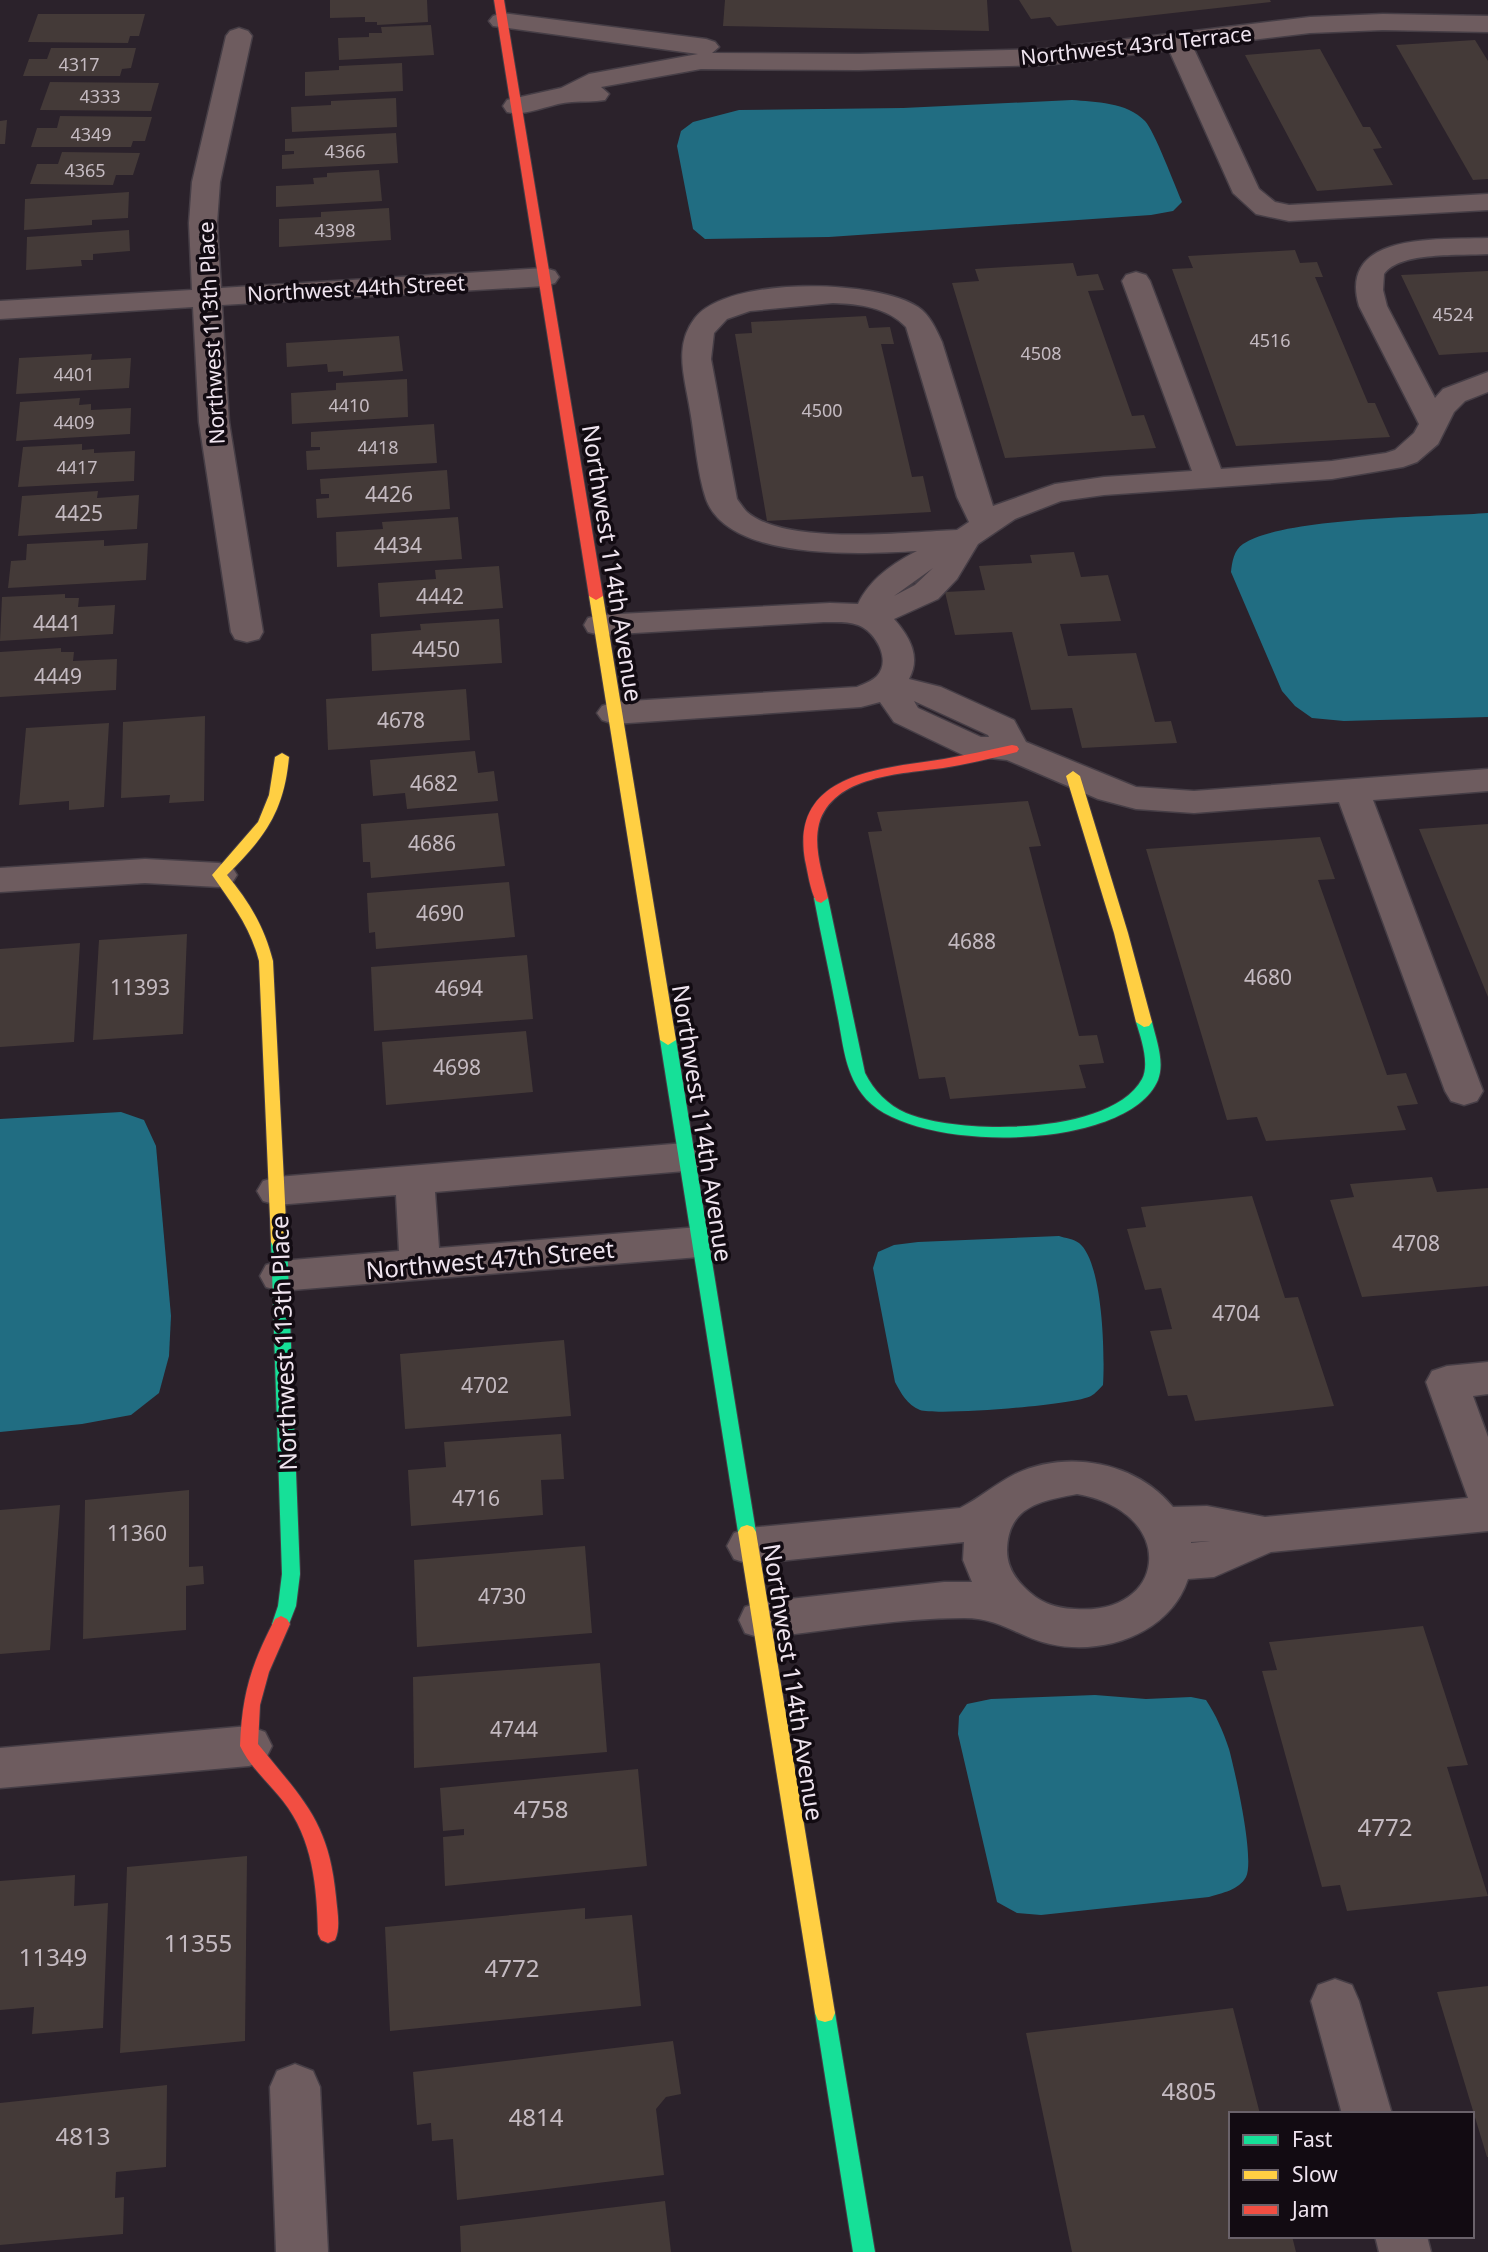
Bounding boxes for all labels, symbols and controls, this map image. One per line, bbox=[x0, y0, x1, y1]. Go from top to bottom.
street label: Northwest 43rd Terrace bbox=[1019, 19, 1253, 71]
house number: 4317 bbox=[58, 52, 100, 76]
house number: 4333 bbox=[79, 84, 121, 108]
house number: 4349 bbox=[70, 122, 112, 146]
house number: 4366 bbox=[324, 139, 366, 163]
house number: 4365 bbox=[64, 158, 106, 182]
house number: 4398 bbox=[314, 218, 356, 242]
street label: Northwest 113th Place bbox=[191, 221, 231, 445]
street label: Northwest 44th Street bbox=[246, 268, 466, 308]
house number: 4524 bbox=[1432, 302, 1474, 326]
house number: 4516 bbox=[1249, 328, 1291, 352]
house number: 4508 bbox=[1020, 341, 1062, 365]
house number: 4401 bbox=[53, 362, 95, 386]
house number: 4410 bbox=[328, 393, 370, 417]
house number: 4500 bbox=[801, 398, 843, 422]
house number: 4409 bbox=[53, 410, 95, 434]
street label: Northwest 114th Avenue bbox=[575, 422, 651, 704]
house number: 4418 bbox=[357, 435, 399, 459]
house number: 4417 bbox=[56, 455, 98, 479]
house number: 4426 bbox=[365, 480, 413, 508]
house number: 4425 bbox=[55, 499, 103, 527]
house number: 4434 bbox=[374, 531, 422, 559]
house number: 4442 bbox=[416, 582, 464, 610]
house number: 4441 bbox=[33, 609, 81, 637]
house number: 4450 bbox=[412, 635, 460, 663]
house number: 4449 bbox=[34, 662, 82, 690]
house number: 4678 bbox=[377, 706, 425, 734]
house number: 4682 bbox=[410, 769, 458, 797]
house number: 4686 bbox=[408, 829, 456, 857]
house number: 4690 bbox=[416, 899, 464, 927]
house number: 4688 bbox=[948, 927, 996, 955]
house number: 4680 bbox=[1244, 963, 1292, 991]
house number: 11393 bbox=[110, 973, 170, 1001]
house number: 4694 bbox=[435, 974, 483, 1002]
street label: Northwest 114th Avenue bbox=[665, 982, 741, 1264]
house number: 4698 bbox=[433, 1053, 481, 1081]
street label: Northwest 113th Place bbox=[262, 1215, 304, 1471]
house number: 4708 bbox=[1392, 1229, 1440, 1257]
street label: Northwest 47th Street bbox=[364, 1232, 616, 1286]
house number: 4704 bbox=[1212, 1299, 1260, 1327]
house number: 4702 bbox=[461, 1371, 509, 1399]
house number: 4716 bbox=[452, 1484, 500, 1512]
house number: 11360 bbox=[107, 1519, 167, 1547]
street label: Northwest 114th Avenue bbox=[756, 1541, 832, 1823]
house number: 4730 bbox=[478, 1582, 526, 1610]
house number: 4744 bbox=[490, 1715, 538, 1743]
house number: 4758 bbox=[514, 1792, 568, 1825]
house number: 4772 bbox=[1358, 1810, 1412, 1843]
house number: 11355 bbox=[164, 1926, 232, 1959]
house number: 11349 bbox=[19, 1940, 87, 1973]
house number: 4772 bbox=[485, 1951, 539, 1984]
house number: 4805 bbox=[1162, 2074, 1216, 2107]
house number: 4814 bbox=[509, 2100, 564, 2133]
legend bbox=[1229, 2112, 1474, 2238]
house number: 4813 bbox=[56, 2119, 110, 2152]
text: Fast bbox=[1292, 2125, 1333, 2153]
text: Slow bbox=[1292, 2160, 1338, 2188]
text: Jam bbox=[1290, 2195, 1329, 2223]

